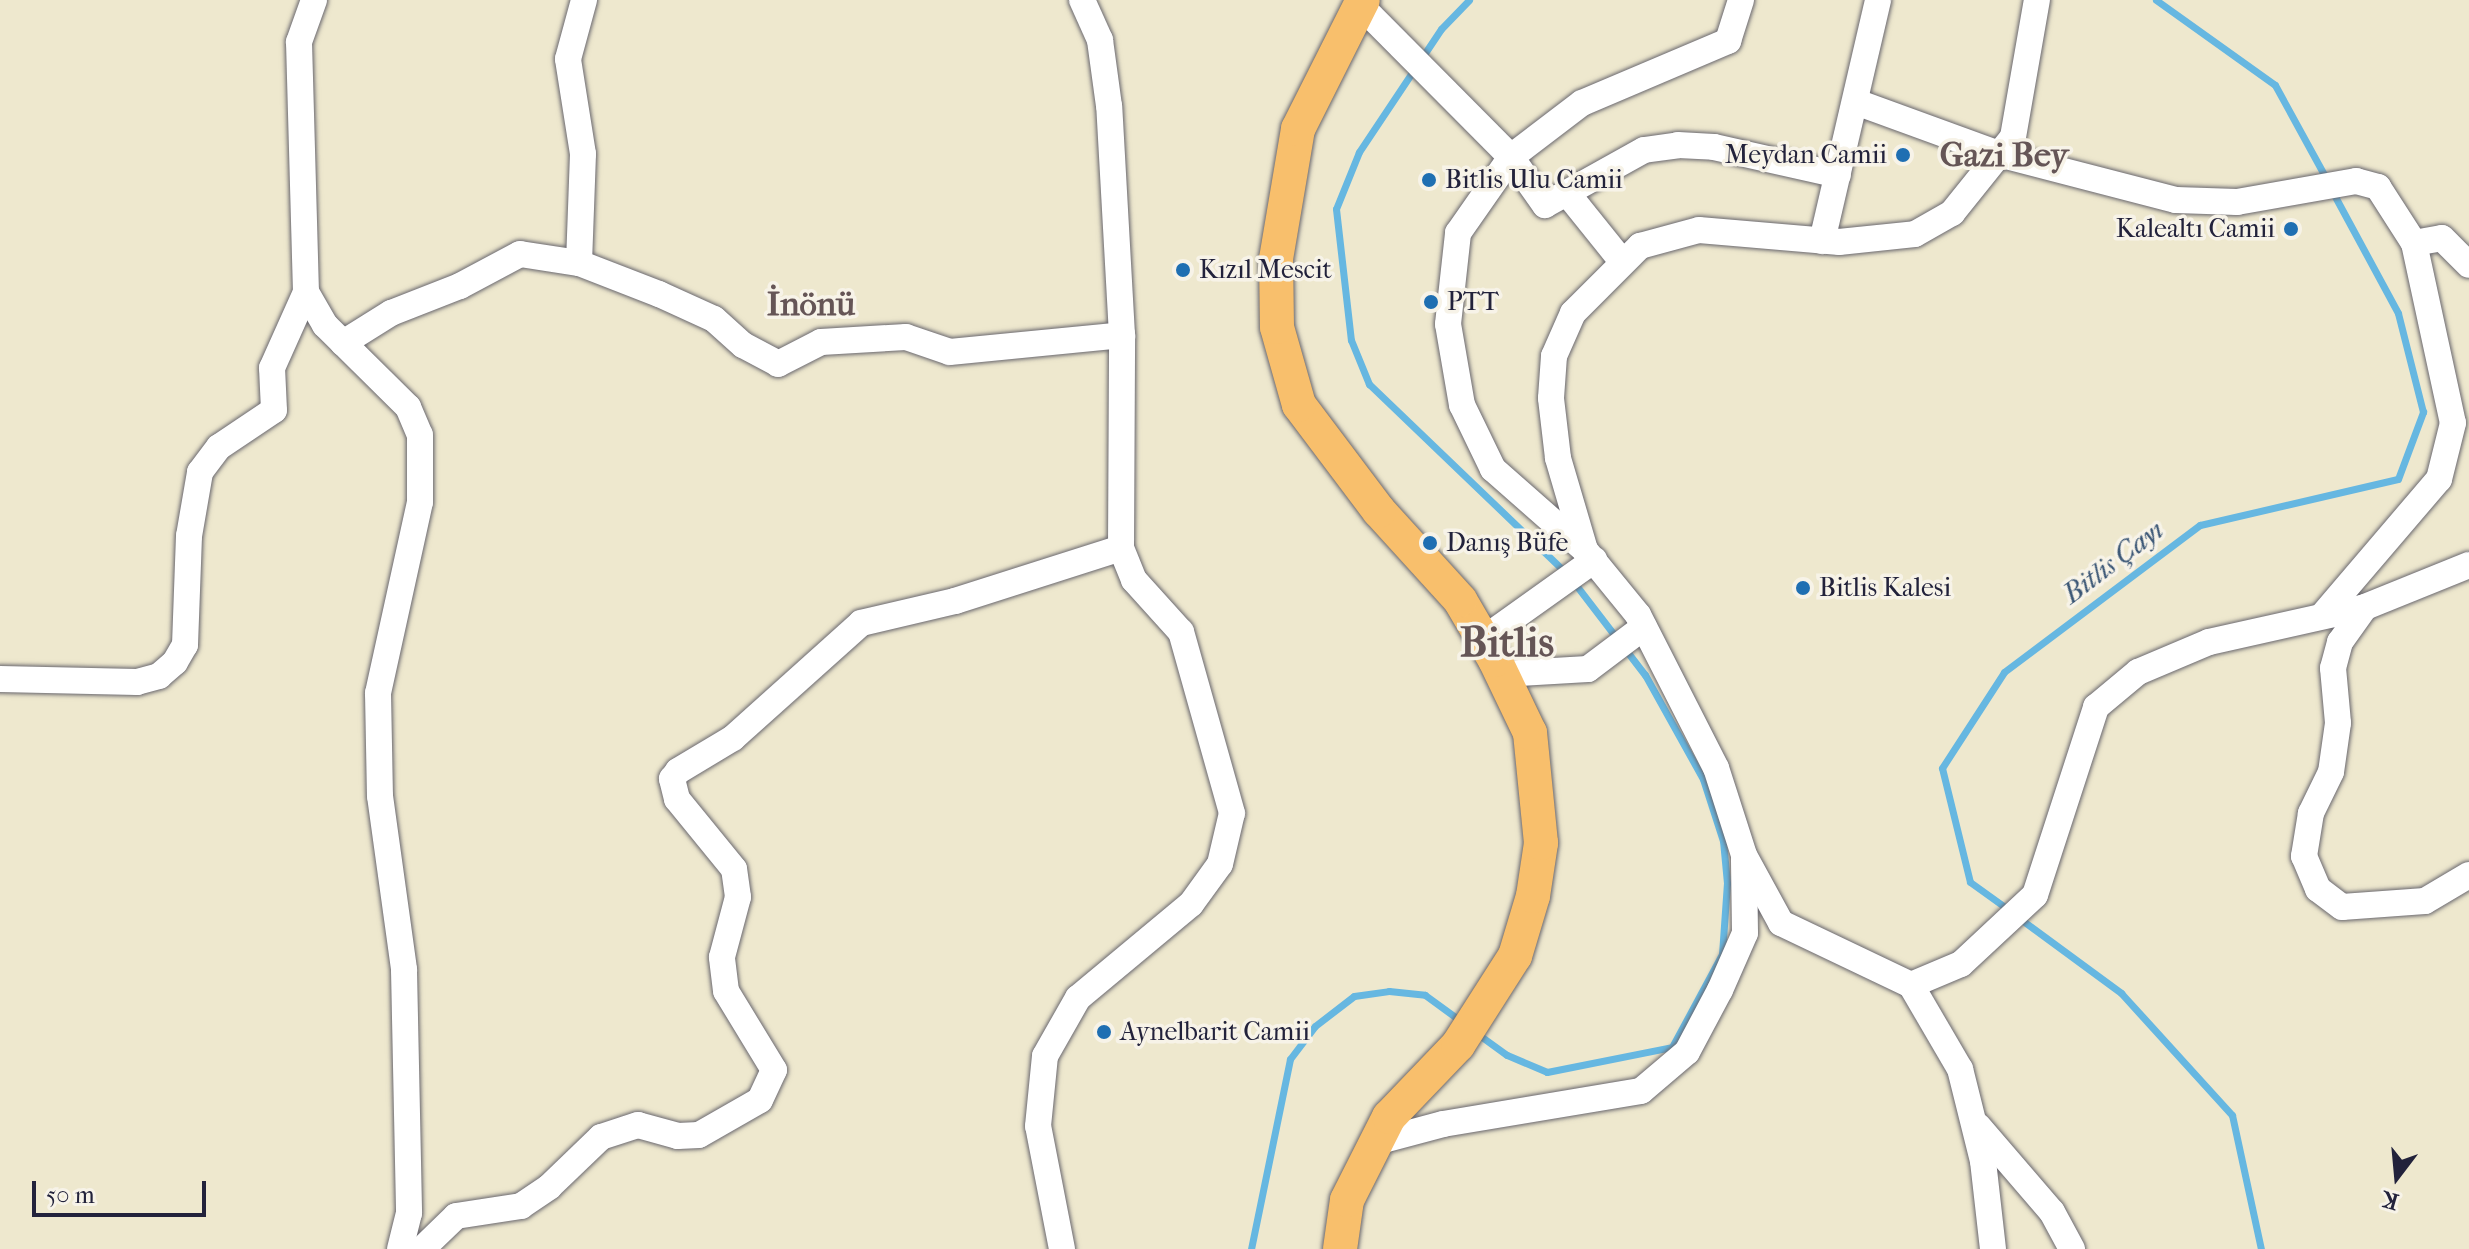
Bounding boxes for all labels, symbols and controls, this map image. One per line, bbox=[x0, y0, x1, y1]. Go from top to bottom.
district label: Gazi Bey bbox=[1940, 136, 2068, 176]
place label: Meydan Camii bbox=[1725, 139, 1887, 171]
marker: Meydan Camii bbox=[1894, 146, 1912, 164]
place label: Bitlis Ulu Camii bbox=[1445, 164, 1623, 196]
marker: Bitlis Ulu Camii bbox=[1420, 171, 1438, 189]
place label: Kalealtı Camii bbox=[2116, 213, 2275, 245]
marker: Kalealtı Camii bbox=[2282, 220, 2300, 238]
place label: Kızıl Mescit bbox=[1199, 254, 1332, 286]
marker: Kızıl Mescit bbox=[1174, 261, 1192, 279]
district label: İnönü bbox=[767, 285, 855, 325]
place label: PTT bbox=[1447, 286, 1499, 318]
marker: PTT bbox=[1422, 293, 1440, 311]
water label: Bitlis Çayı bbox=[2056, 513, 2170, 611]
place label: Danış Büfe bbox=[1446, 527, 1568, 559]
marker: Danış Büfe bbox=[1421, 534, 1439, 552]
place label: Bitlis Kalesi bbox=[1819, 572, 1951, 604]
marker: Bitlis Kalesi bbox=[1794, 579, 1812, 597]
district label: Bitlis bbox=[1460, 618, 1554, 668]
place label: Aynelbarit Camii bbox=[1120, 1016, 1310, 1048]
marker: Aynelbarit Camii bbox=[1095, 1023, 1113, 1041]
north arrow bbox=[2357, 1137, 2437, 1217]
scale bar bbox=[36, 1165, 210, 1215]
text: 50 m bbox=[46, 1181, 95, 1209]
text: K bbox=[2379, 1185, 2402, 1215]

